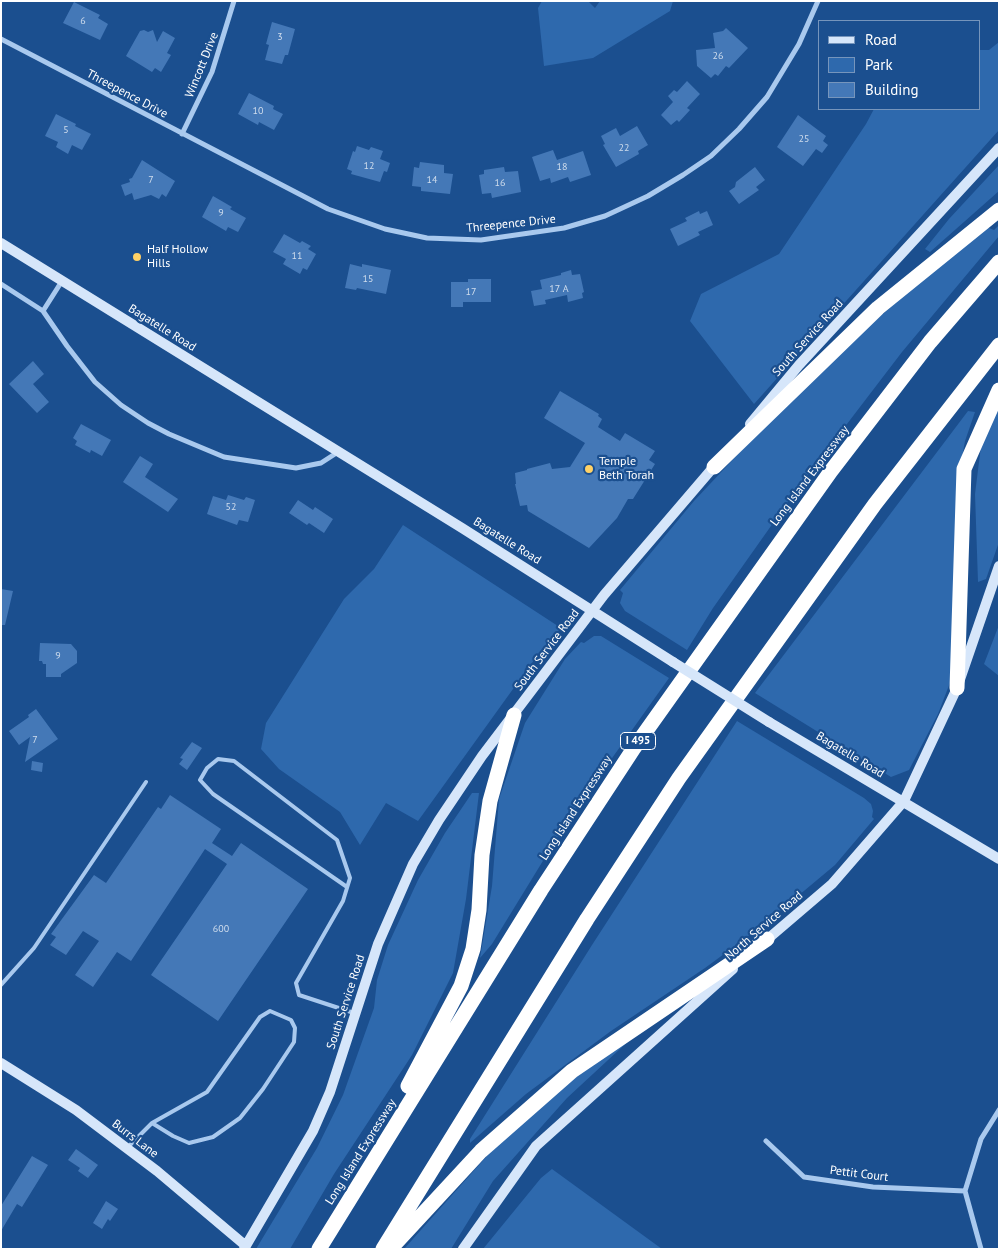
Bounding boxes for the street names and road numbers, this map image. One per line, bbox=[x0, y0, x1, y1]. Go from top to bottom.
street label: Wincott Drive bbox=[182, 30, 222, 100]
street label: Threepence Drive bbox=[84, 67, 170, 121]
street label: Threepence Drive bbox=[466, 212, 556, 236]
street label: South Service Road bbox=[770, 297, 846, 379]
street label: Bagatelle Road bbox=[125, 301, 199, 355]
street label: Long Island Expressway bbox=[768, 423, 852, 529]
street label: Bagatelle Road bbox=[470, 514, 544, 568]
street label: South Service Road bbox=[512, 606, 582, 694]
street label: Bagatelle Road bbox=[813, 729, 887, 781]
road number: I 495 bbox=[620, 732, 656, 749]
street label: Long Island Expressway bbox=[537, 753, 615, 863]
street label: North Service Road bbox=[722, 888, 806, 964]
street label: South Service Road bbox=[324, 953, 368, 1051]
street label: Long Island Expressway bbox=[323, 1096, 399, 1208]
street label: Burrs Lane bbox=[109, 1117, 161, 1161]
street label: Pettit Court bbox=[829, 1163, 889, 1185]

